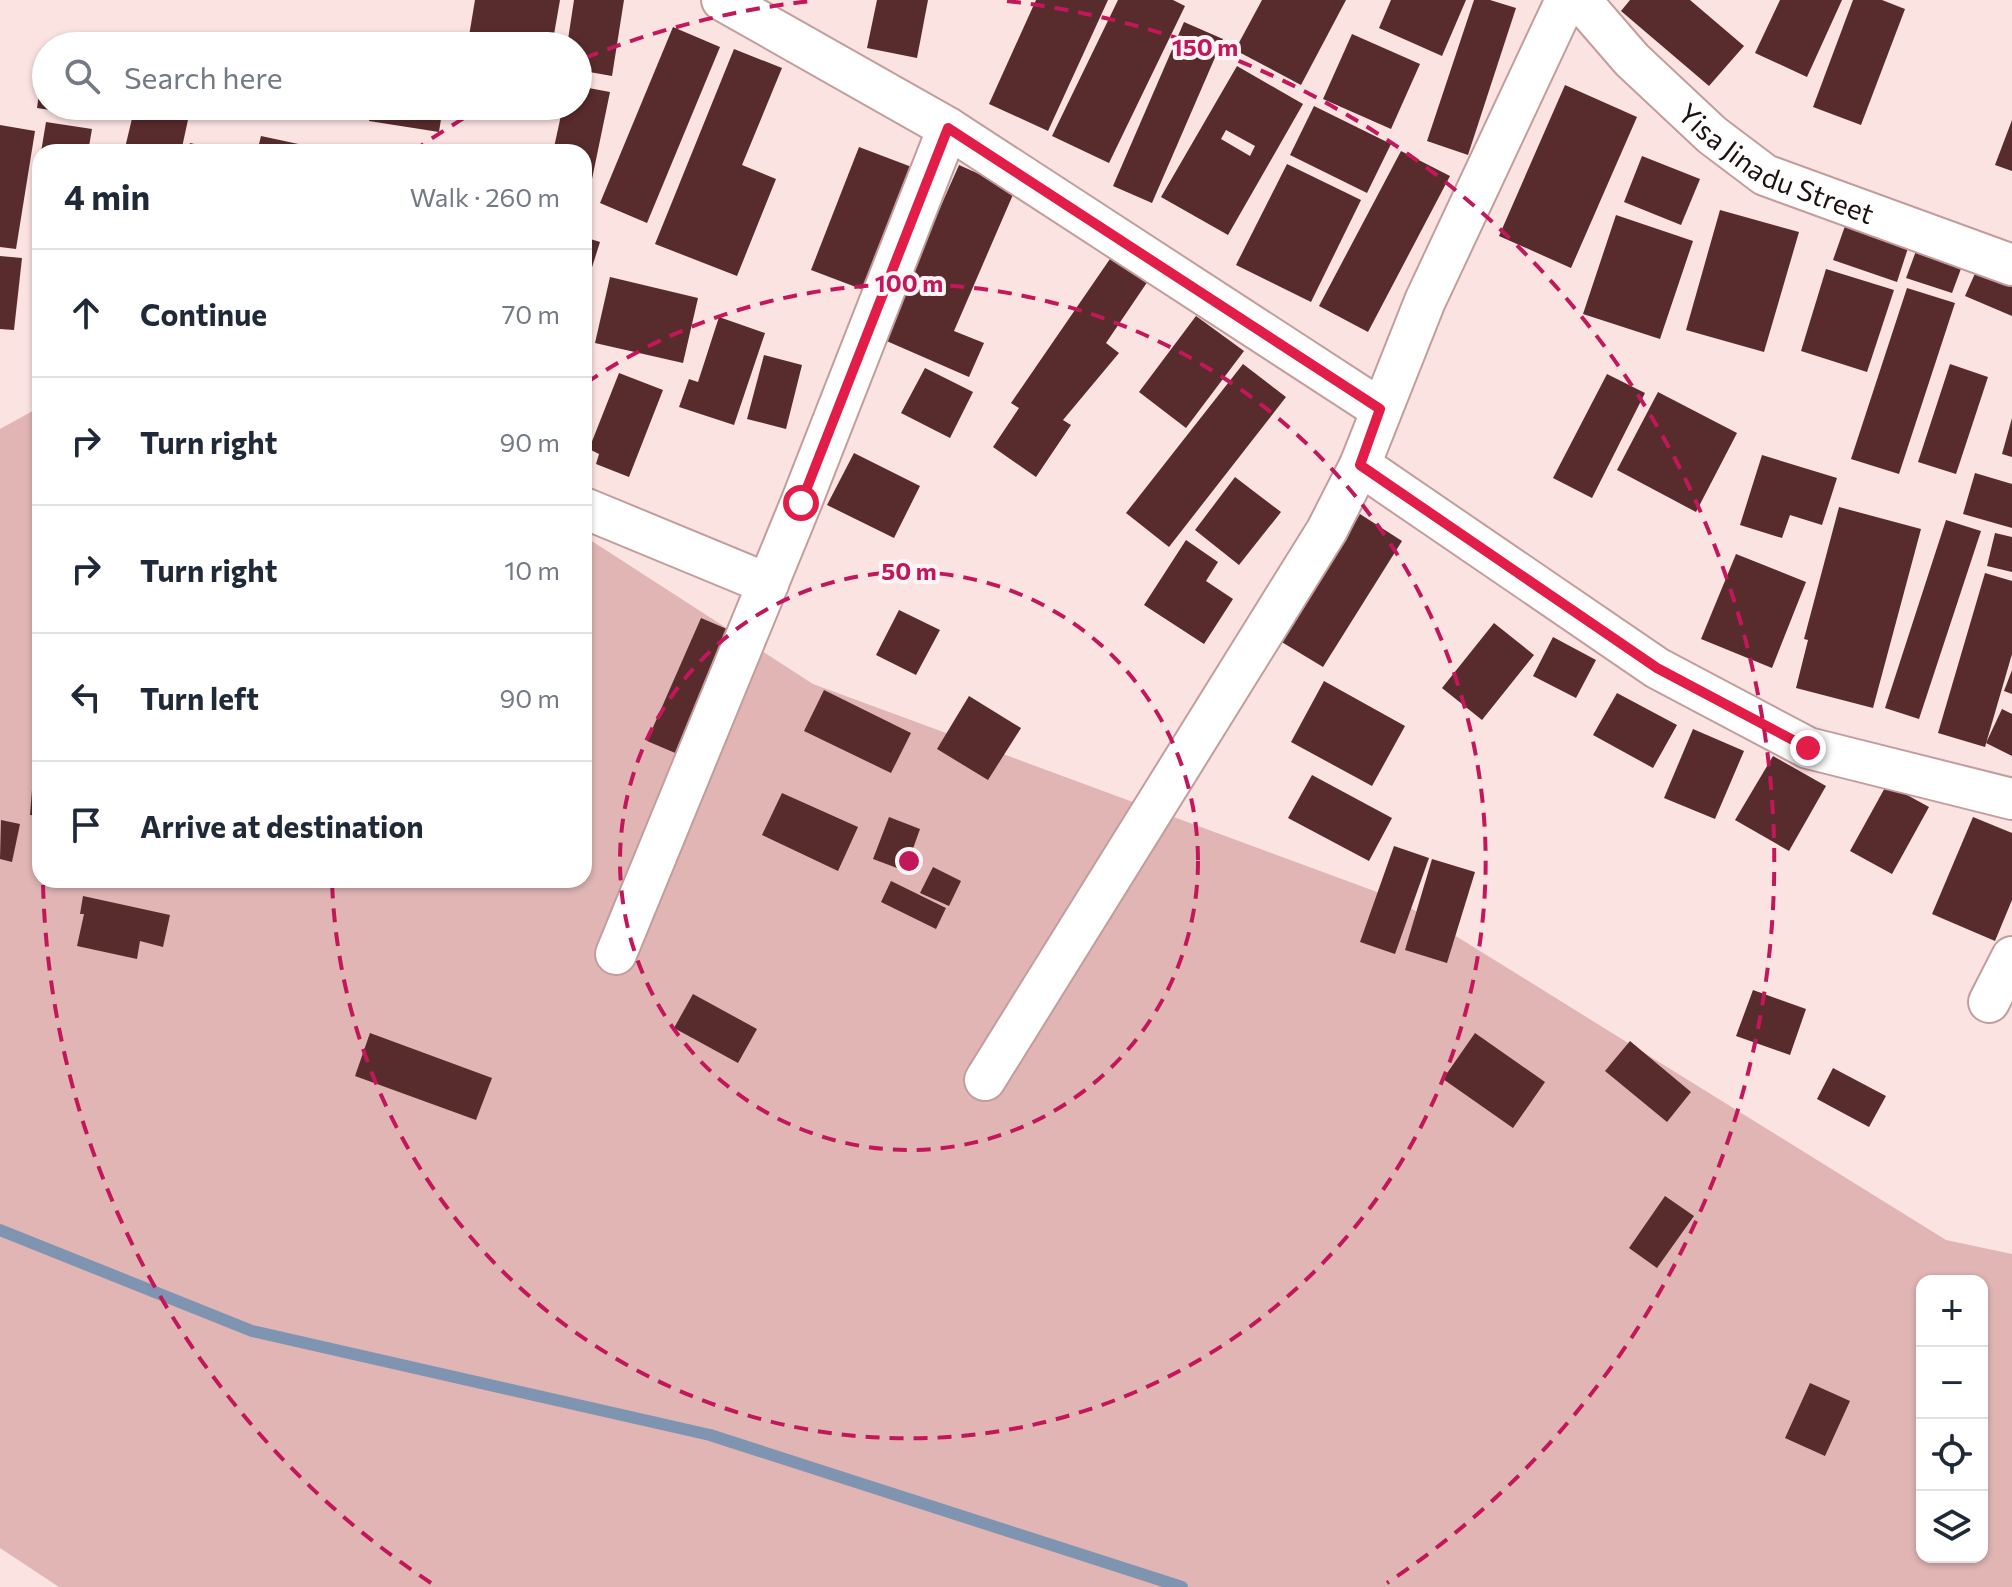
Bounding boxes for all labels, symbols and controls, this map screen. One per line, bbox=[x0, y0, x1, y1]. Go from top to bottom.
search box bbox=[32, 32, 592, 120]
text: 150 m bbox=[1172, 32, 1238, 61]
icon: search bbox=[60, 54, 104, 98]
text: Search here bbox=[124, 58, 283, 95]
street label: Yisa Jinadu Street bbox=[1672, 96, 1879, 230]
text: 4 min bbox=[64, 175, 150, 217]
text: Walk · 260 m bbox=[410, 181, 560, 212]
text: 100 m bbox=[875, 268, 943, 297]
icon: ahead bbox=[64, 291, 108, 335]
text: Continue bbox=[140, 295, 267, 332]
text: 70 m bbox=[502, 298, 560, 329]
icon: right bbox=[64, 419, 108, 463]
text: Turn right bbox=[140, 423, 277, 460]
text: 90 m bbox=[500, 426, 560, 457]
route start bbox=[783, 485, 819, 521]
icon: right bbox=[64, 547, 108, 591]
text: Turn right bbox=[140, 551, 277, 588]
text: 10 m bbox=[504, 554, 560, 585]
text: 50 m bbox=[881, 556, 937, 585]
icon: left bbox=[64, 675, 108, 719]
text: Turn left bbox=[140, 679, 259, 716]
text: 90 m bbox=[500, 682, 560, 713]
route end bbox=[1790, 730, 1826, 766]
icon: arrive bbox=[64, 803, 108, 847]
text: Arrive at destination bbox=[140, 807, 424, 844]
centre of rings bbox=[895, 847, 923, 875]
map controls bbox=[1916, 1275, 1988, 1563]
button: + bbox=[1916, 1275, 1988, 1347]
button: − bbox=[1916, 1347, 1988, 1419]
button: locate bbox=[1916, 1419, 1988, 1491]
button: layers bbox=[1916, 1491, 1988, 1563]

